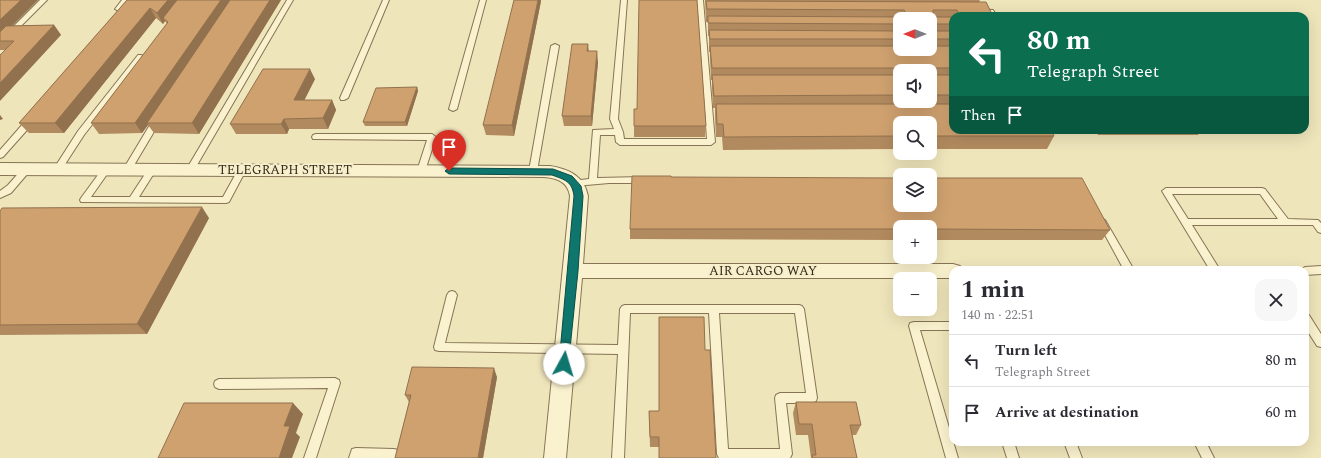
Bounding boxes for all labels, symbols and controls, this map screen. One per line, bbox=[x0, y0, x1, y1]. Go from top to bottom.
north arrow bbox=[893, 12, 937, 56]
map controls bbox=[893, 12, 937, 316]
text: 80 m bbox=[1027, 19, 1091, 62]
icon: left bbox=[961, 28, 1013, 80]
text: Telegraph Street bbox=[1027, 58, 1159, 85]
button: sound bbox=[893, 64, 937, 108]
text: Then bbox=[961, 104, 996, 127]
icon: arrive bbox=[1004, 104, 1026, 126]
button: search bbox=[893, 116, 937, 160]
pin bbox=[432, 130, 466, 171]
icon: arrive bbox=[438, 136, 460, 158]
street label: TELEGRAPH STREET bbox=[218, 160, 352, 180]
button: layers bbox=[893, 168, 937, 212]
button: + bbox=[893, 220, 937, 264]
street label: AIR CARGO WAY bbox=[709, 261, 817, 281]
button: − bbox=[893, 272, 937, 316]
text: 1 min bbox=[961, 272, 1025, 308]
button: close bbox=[1255, 279, 1297, 321]
text: 140 m · 22:51 bbox=[961, 305, 1034, 325]
text: Turn left bbox=[995, 339, 1057, 362]
position arrow bbox=[543, 343, 585, 385]
text: 80 m bbox=[1265, 349, 1297, 372]
icon: left bbox=[961, 350, 983, 372]
text: Telegraph Street bbox=[995, 362, 1090, 382]
text: Arrive at destination bbox=[995, 401, 1139, 424]
text: 60 m bbox=[1265, 401, 1297, 424]
icon: arrive bbox=[961, 402, 983, 424]

